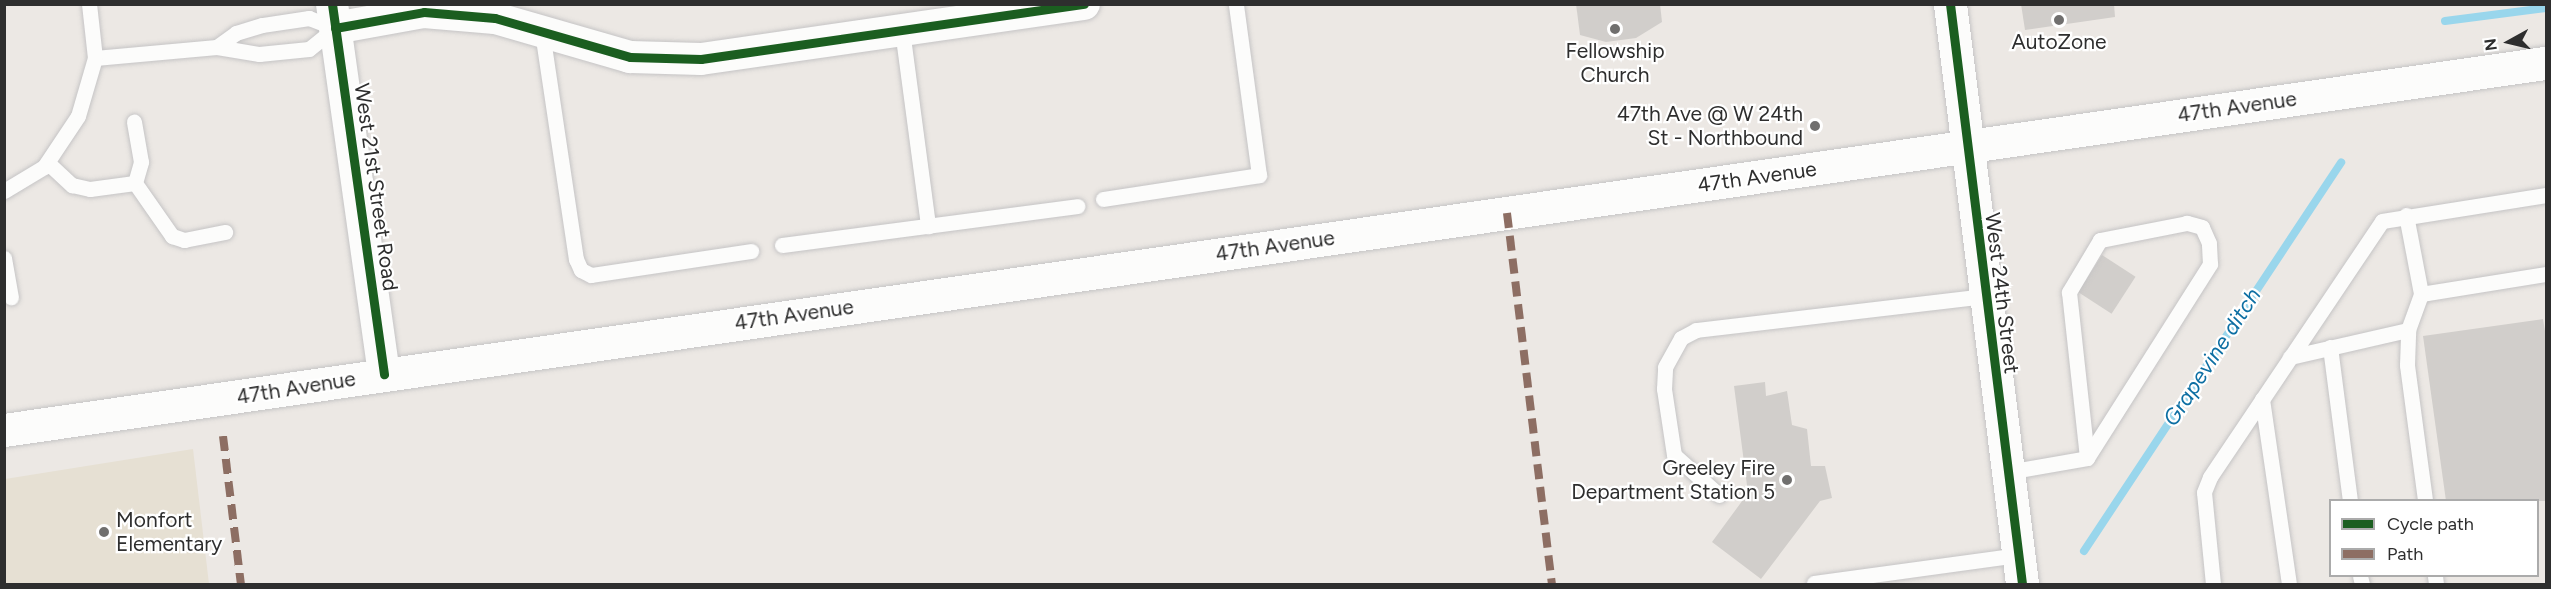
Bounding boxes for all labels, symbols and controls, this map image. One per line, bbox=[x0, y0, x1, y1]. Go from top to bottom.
north arrow bbox=[2479, 12, 2539, 72]
marker: AutoZone bbox=[2052, 13, 2066, 27]
marker: Fellowship Church bbox=[1608, 22, 1622, 36]
place label: AutoZone bbox=[2012, 29, 2106, 55]
text: N bbox=[2480, 37, 2501, 52]
place label: Fellowship Church bbox=[1565, 38, 1665, 88]
street label: West 21st Street Road bbox=[349, 82, 403, 292]
street label: 47th Avenue bbox=[2176, 86, 2298, 128]
place label: 47th Ave @ W 24th St - Northbound bbox=[1617, 101, 1803, 151]
marker: 47th Ave @ W 24th St - Northbound bbox=[1808, 119, 1822, 133]
street label: 47th Avenue bbox=[1696, 156, 1818, 198]
street label: West 24th Street bbox=[1980, 211, 2024, 375]
street label: 47th Avenue bbox=[1214, 225, 1336, 267]
water label: Grapevine ditch bbox=[2158, 283, 2266, 431]
street label: 47th Avenue bbox=[733, 294, 855, 336]
street label: 47th Avenue bbox=[235, 366, 357, 410]
place label: Greeley Fire Department Station 5 bbox=[1571, 455, 1775, 505]
marker: Greeley Fire Department Station 5 bbox=[1780, 473, 1794, 487]
legend bbox=[2329, 499, 2539, 577]
place label: Monfort Elementary bbox=[116, 507, 222, 557]
text: Cycle path bbox=[2387, 513, 2474, 535]
marker: Monfort Elementary bbox=[97, 525, 111, 539]
text: Path bbox=[2387, 543, 2423, 565]

